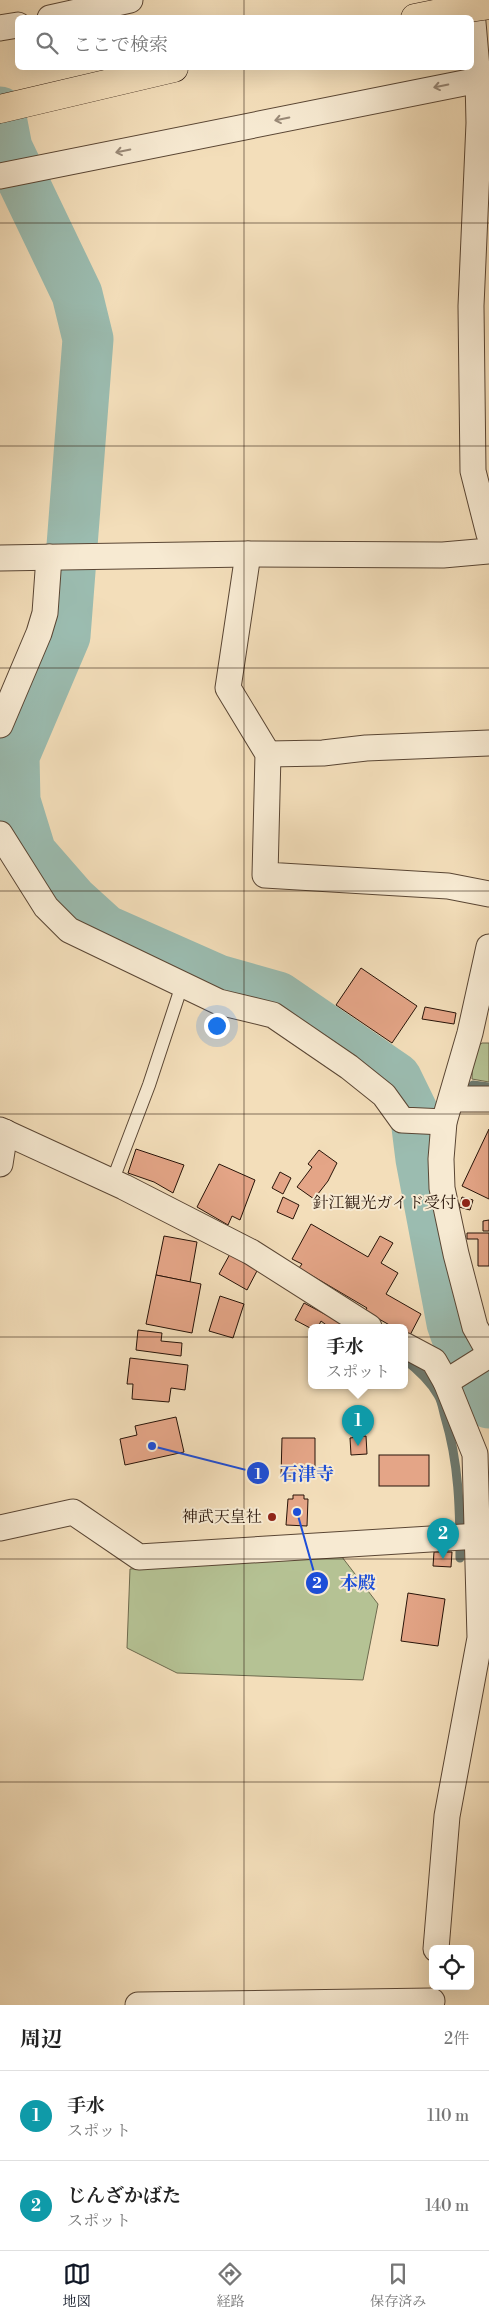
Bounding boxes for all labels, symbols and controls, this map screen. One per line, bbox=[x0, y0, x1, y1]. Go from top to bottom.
search box bbox=[15, 15, 474, 70]
icon: search bbox=[33, 29, 61, 57]
text: ここで検索 bbox=[73, 33, 168, 57]
one-way arrow bbox=[433, 82, 449, 92]
one-way arrow bbox=[274, 115, 290, 124]
one-way arrow bbox=[115, 147, 131, 157]
your location bbox=[204, 1013, 230, 1039]
place label: 針江観光ガイド受付 bbox=[312, 1193, 456, 1213]
marker: 針江観光ガイド受付 bbox=[460, 1197, 472, 1209]
popup bbox=[308, 1324, 408, 1389]
text: 手水 bbox=[326, 1335, 364, 1359]
text: スポット bbox=[326, 1362, 390, 1382]
pin: 1 bbox=[342, 1405, 374, 1446]
callout: 石津寺 bbox=[245, 1457, 344, 1490]
text: 石津寺 bbox=[280, 1463, 334, 1486]
text: 1 bbox=[254, 1465, 262, 1484]
place label: 神武天皇社 bbox=[182, 1507, 262, 1527]
marker: 神武天皇社 bbox=[266, 1511, 278, 1523]
pin: 2 bbox=[427, 1518, 459, 1559]
callout: 本殿 bbox=[305, 1567, 386, 1600]
text: 本殿 bbox=[340, 1572, 376, 1595]
text: 2 bbox=[312, 1574, 322, 1593]
map controls bbox=[429, 1945, 474, 1990]
button: locate bbox=[429, 1945, 474, 1990]
text: 周辺 bbox=[20, 2027, 62, 2053]
text: 2件 bbox=[444, 2029, 469, 2049]
text: 手水 bbox=[67, 2094, 105, 2118]
text: 1 bbox=[32, 2106, 40, 2126]
text: 110 m bbox=[427, 2106, 469, 2126]
text: スポット bbox=[67, 2121, 131, 2141]
text: じんざかばた bbox=[67, 2184, 181, 2208]
text: 2 bbox=[31, 2196, 41, 2216]
text: 140 m bbox=[425, 2196, 469, 2216]
text: スポット bbox=[67, 2211, 131, 2231]
tab: 地図 bbox=[63, 2260, 91, 2311]
tab: 経路 bbox=[216, 2260, 244, 2311]
tab: 保存済み bbox=[370, 2260, 426, 2311]

